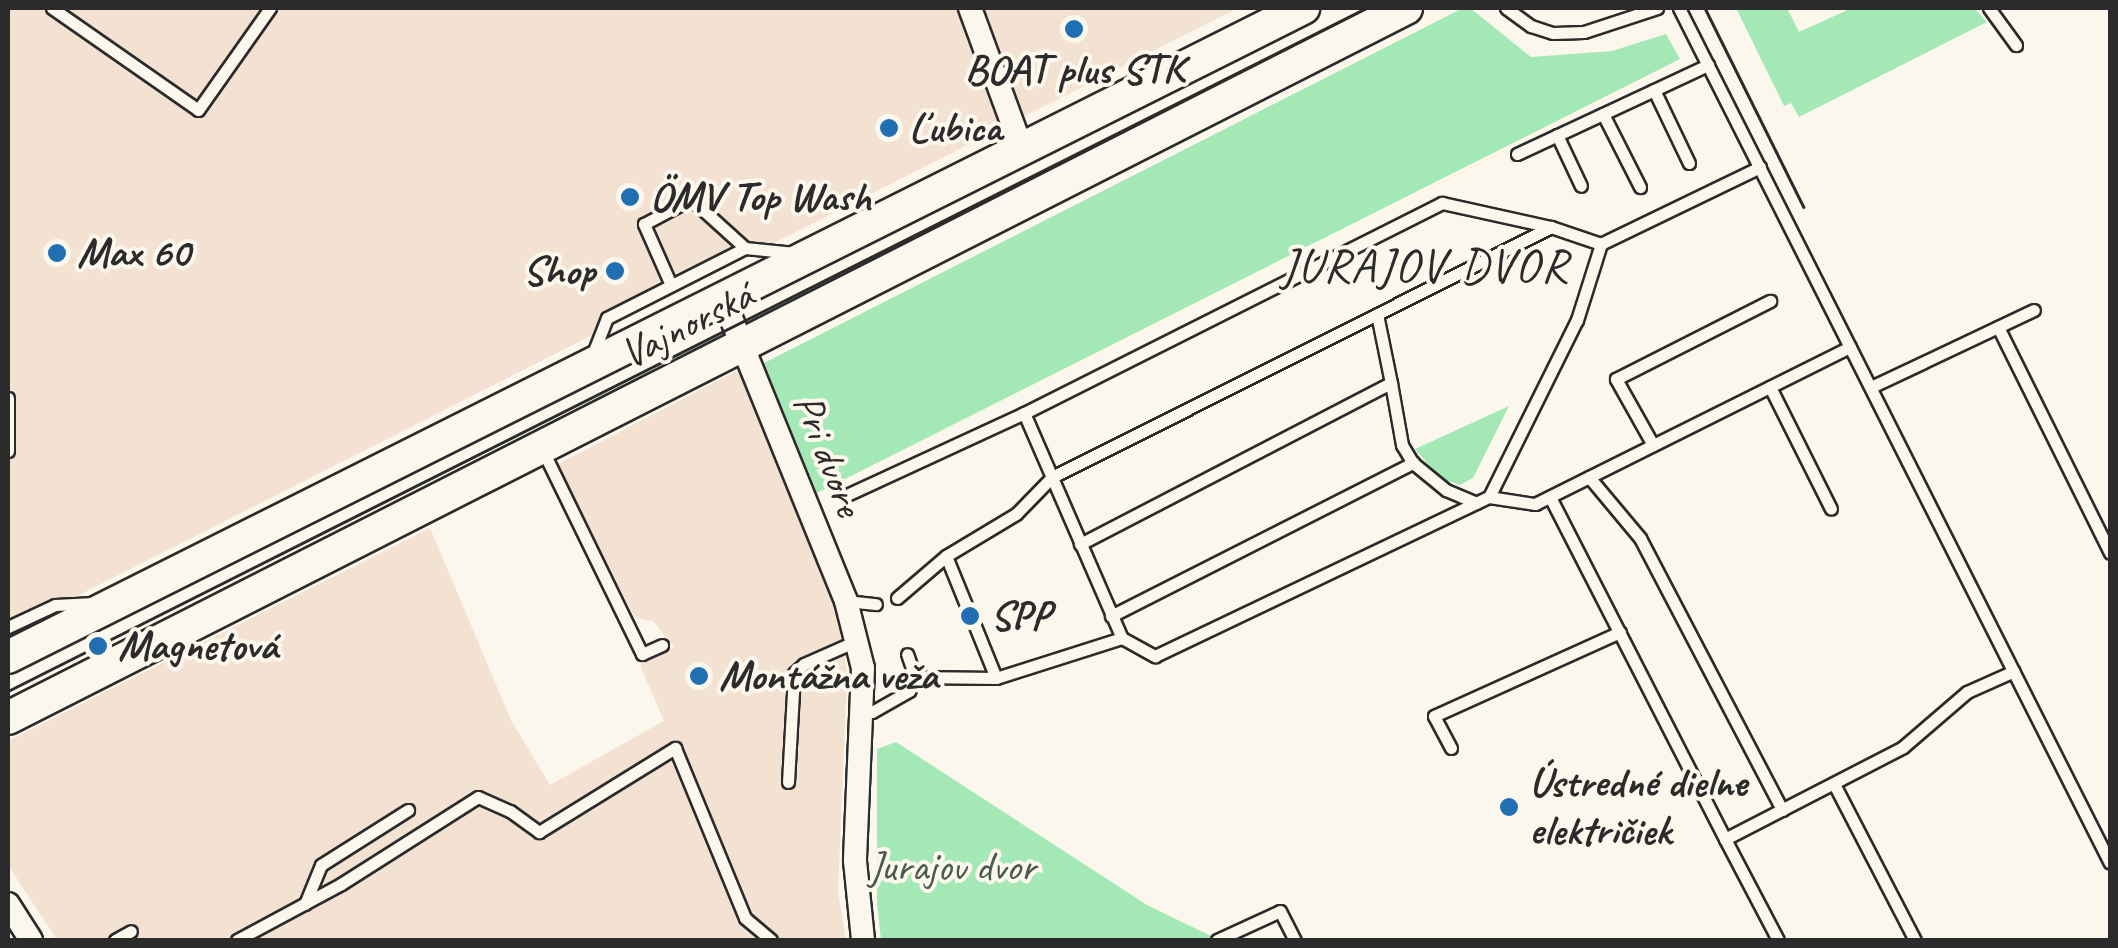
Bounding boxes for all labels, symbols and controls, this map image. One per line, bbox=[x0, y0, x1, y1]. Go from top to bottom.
marker: BOAT plus STK bbox=[1063, 18, 1085, 40]
place label: BOAT plus STK bbox=[965, 45, 1183, 95]
place label: Ľubica bbox=[909, 103, 1002, 153]
marker: Ľubica bbox=[878, 117, 900, 139]
place label: ÖMV Top Wash bbox=[650, 172, 872, 222]
marker: ÖMV Top Wash bbox=[619, 186, 641, 208]
place label: Max 60 bbox=[77, 228, 190, 278]
district label: JURAJOV DVOR bbox=[1280, 237, 1570, 295]
marker: Max 60 bbox=[46, 242, 68, 264]
place label: Shop bbox=[522, 246, 595, 296]
marker: Shop bbox=[604, 260, 626, 282]
street label: Vajnorská bbox=[612, 270, 762, 380]
street label: Pri dvore bbox=[782, 387, 874, 523]
place label: SPP bbox=[990, 591, 1050, 641]
marker: SPP bbox=[959, 605, 981, 627]
place label: Magnetová bbox=[118, 621, 277, 671]
marker: Magnetová bbox=[87, 635, 109, 657]
place label: Montážna veža bbox=[719, 651, 938, 701]
marker: Montážna veža bbox=[688, 665, 710, 687]
place label: Ústredné dielne električiek bbox=[1529, 758, 1747, 856]
marker: Ústredné dielne električiek bbox=[1498, 796, 1520, 818]
park label: Jurajov dvor bbox=[868, 842, 1036, 892]

